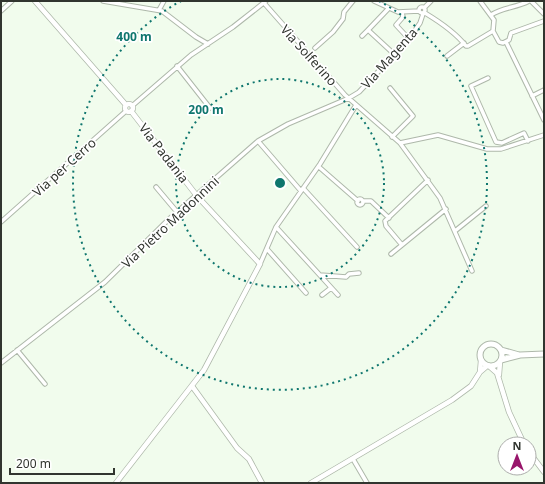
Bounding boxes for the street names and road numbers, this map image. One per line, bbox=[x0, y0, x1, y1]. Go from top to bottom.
street label: Via Solferino bbox=[277, 21, 341, 90]
street label: Via Magenta bbox=[357, 24, 421, 92]
street label: Via Padania bbox=[135, 119, 193, 187]
street label: Via per Cerro bbox=[28, 134, 100, 200]
street label: Via Pietro Madonnini bbox=[117, 172, 223, 272]

